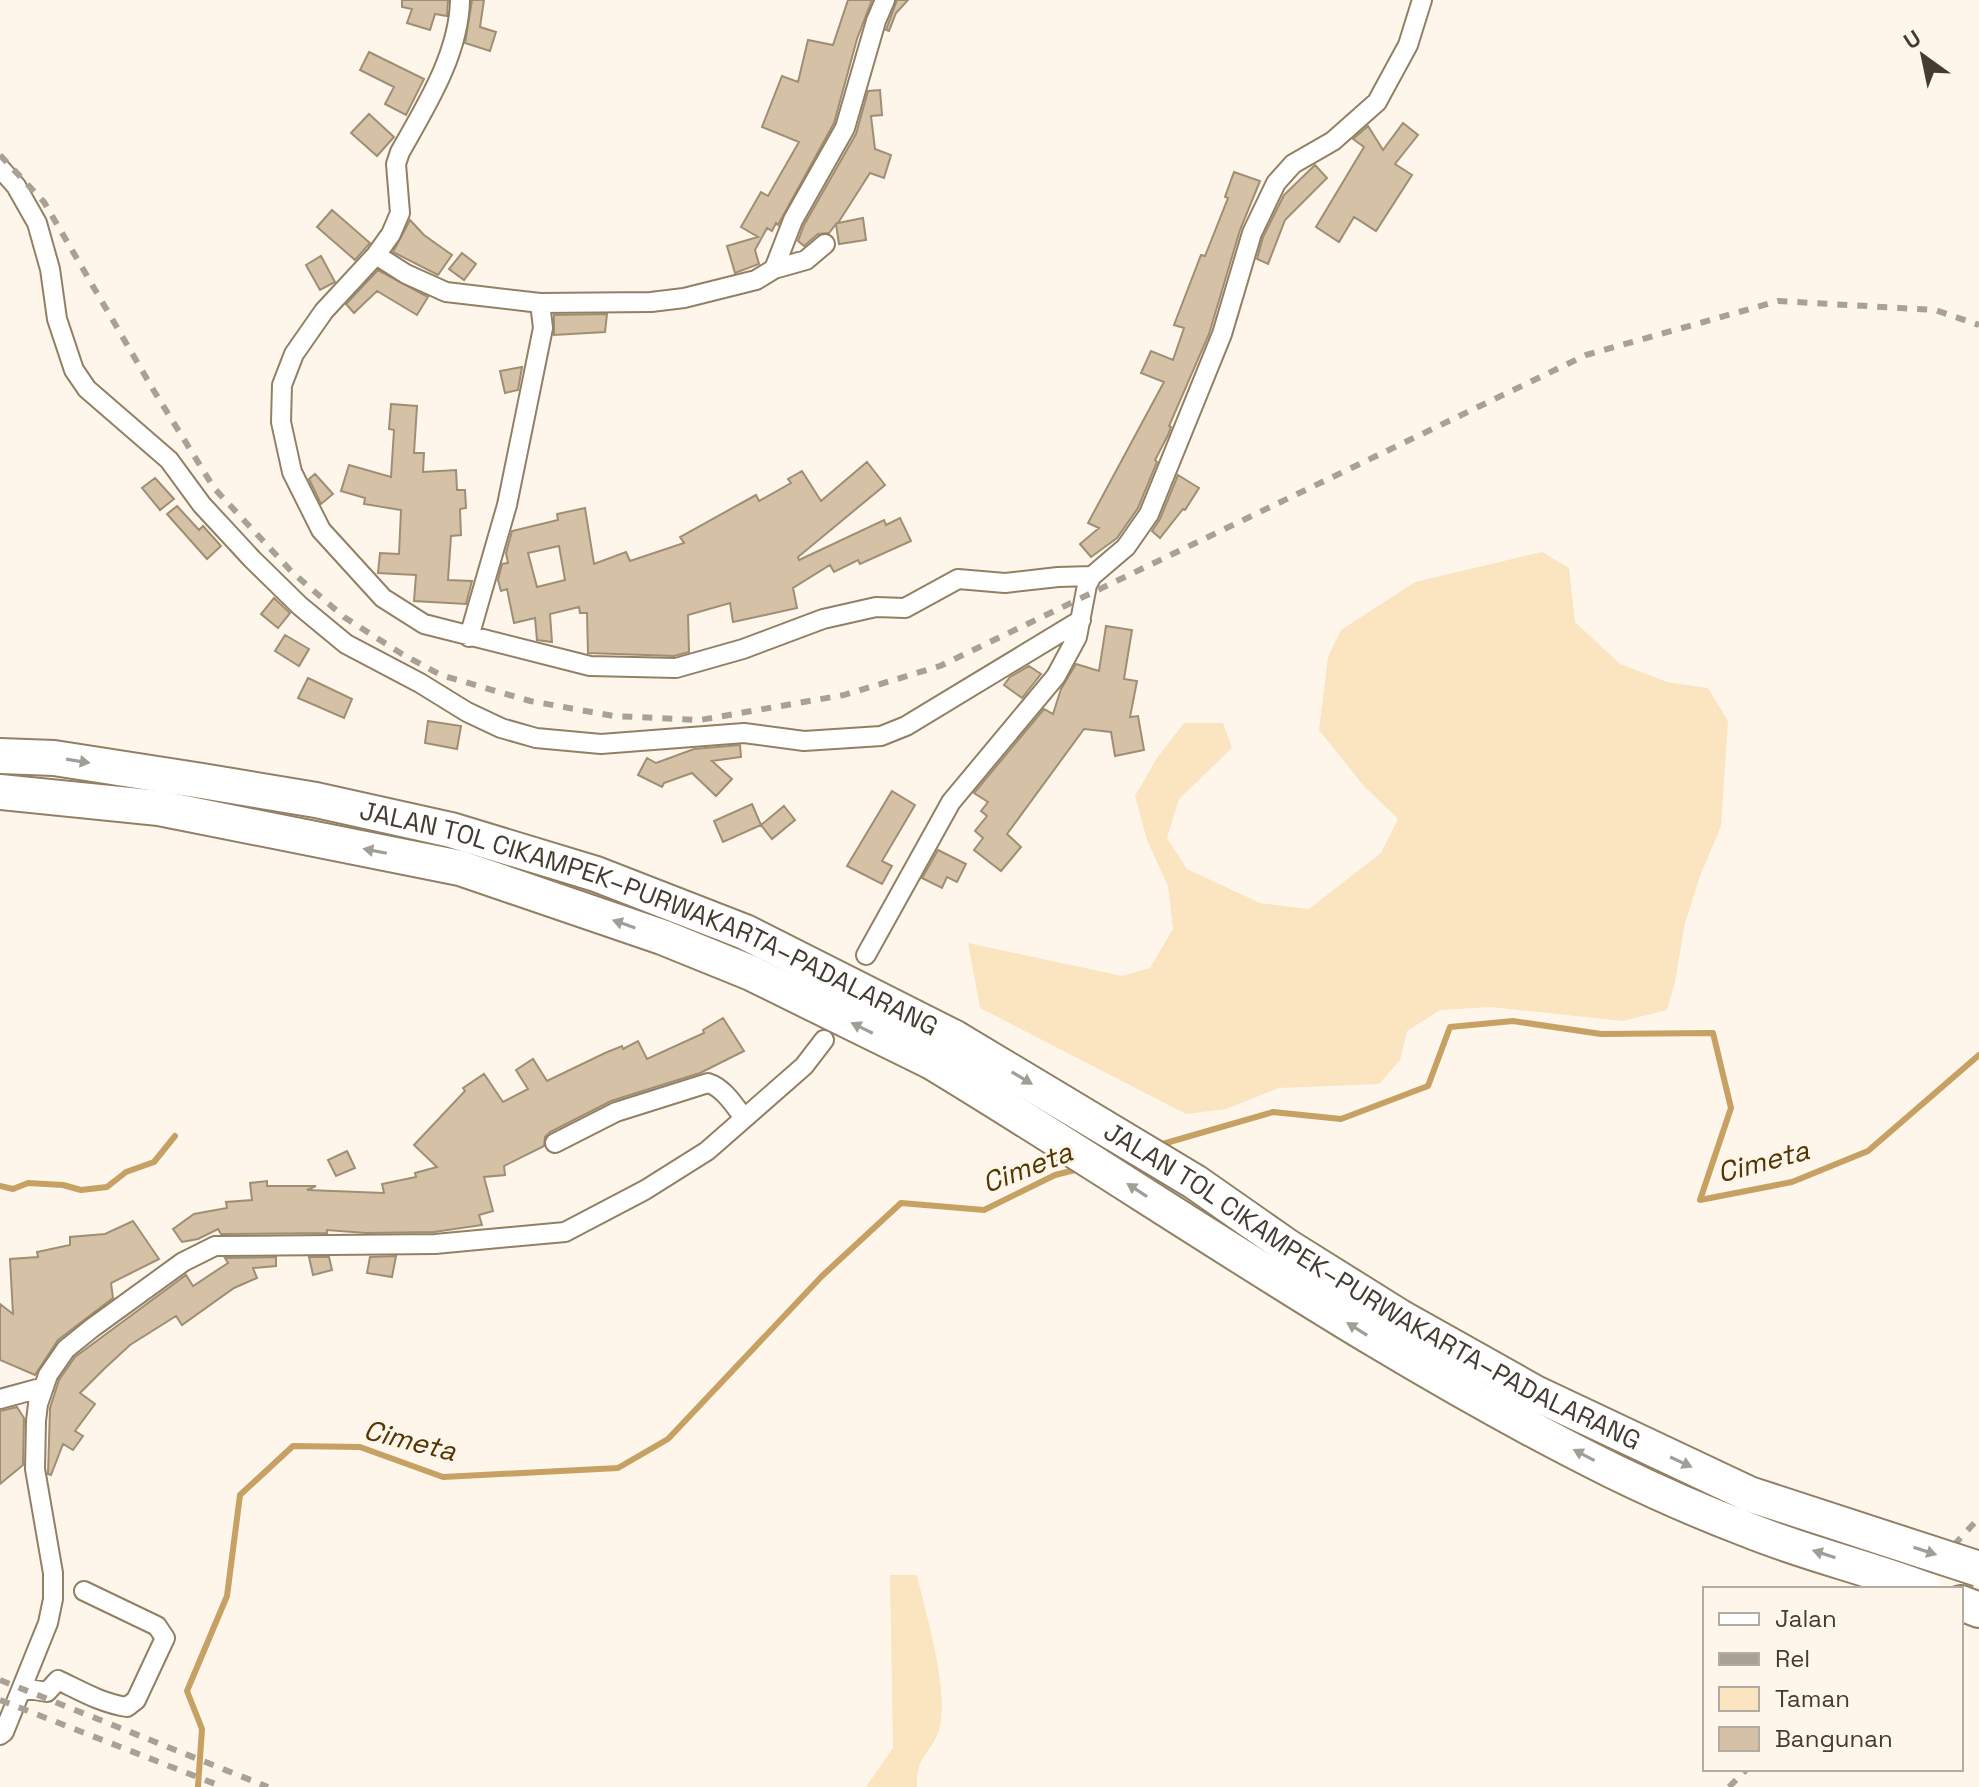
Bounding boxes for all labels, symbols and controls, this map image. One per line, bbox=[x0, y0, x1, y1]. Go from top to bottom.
north arrow bbox=[1883, 16, 1963, 96]
text: U bbox=[1898, 23, 1926, 55]
one-way arrow bbox=[66, 755, 91, 768]
street label: JALAN TOL CIKAMPEK–PURWAKARTA–PADALARANG bbox=[356, 793, 944, 1044]
one-way arrow bbox=[362, 844, 387, 856]
one-way arrow bbox=[612, 917, 636, 929]
one-way arrow bbox=[850, 1021, 873, 1034]
one-way arrow bbox=[1011, 1071, 1033, 1085]
street label: JALAN TOL CIKAMPEK–PURWAKARTA–PADALARANG bbox=[1098, 1114, 1646, 1458]
water label: Cimeta bbox=[1713, 1131, 1814, 1191]
water label: Cimeta bbox=[977, 1133, 1078, 1201]
one-way arrow bbox=[1127, 1183, 1148, 1198]
one-way arrow bbox=[1346, 1323, 1368, 1337]
water label: Cimeta bbox=[360, 1411, 461, 1469]
one-way arrow bbox=[1573, 1449, 1596, 1462]
one-way arrow bbox=[1669, 1455, 1693, 1469]
one-way arrow bbox=[1913, 1546, 1937, 1558]
one-way arrow bbox=[1812, 1548, 1836, 1560]
legend bbox=[1703, 1587, 1963, 1771]
text: Jalan bbox=[1775, 1603, 1837, 1634]
text: Rel bbox=[1775, 1643, 1810, 1674]
text: Taman bbox=[1775, 1683, 1850, 1714]
text: Bangunan bbox=[1775, 1723, 1893, 1754]

